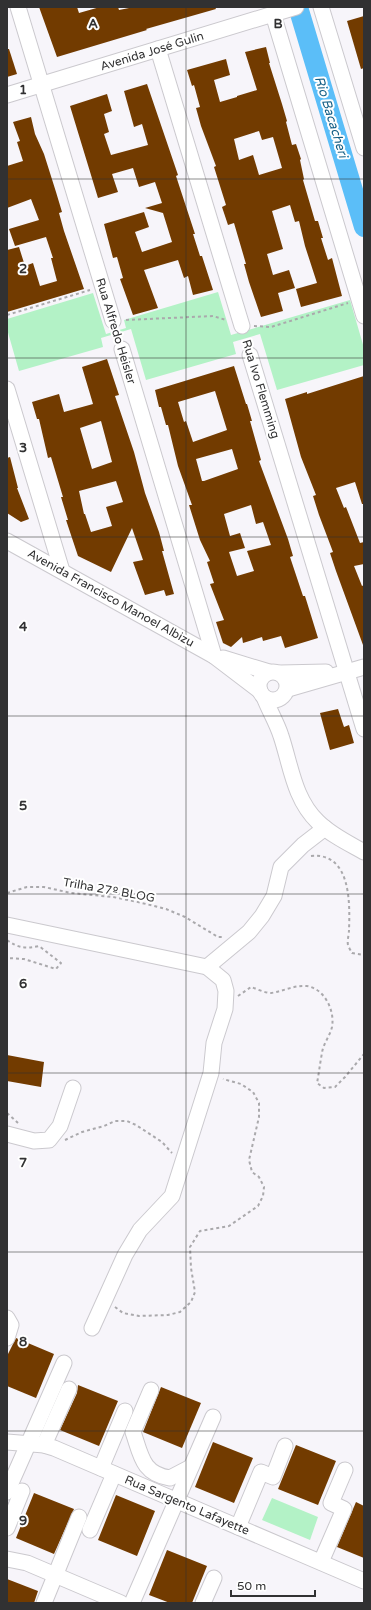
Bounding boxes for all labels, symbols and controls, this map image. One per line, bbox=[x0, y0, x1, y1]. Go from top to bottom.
text: A bbox=[88, 16, 98, 32]
text: B bbox=[273, 16, 283, 32]
street label: Avenida José Gulin bbox=[99, 29, 205, 73]
water label: Rio Bacacheri bbox=[311, 74, 352, 162]
text: 1 bbox=[19, 82, 27, 98]
text: 2 bbox=[19, 261, 27, 277]
street label: Rua Alfredo Heisler bbox=[93, 276, 139, 386]
street label: Rua Ivo Flemming bbox=[239, 338, 283, 440]
text: 3 bbox=[19, 440, 27, 456]
street label: Avenida Francisco Manoel Albizu bbox=[25, 546, 197, 650]
text: 4 bbox=[19, 619, 28, 635]
text: 5 bbox=[19, 798, 27, 814]
street label: Trilha 27º BLOG bbox=[62, 875, 156, 905]
text: 6 bbox=[19, 976, 27, 992]
text: 7 bbox=[19, 1155, 27, 1171]
text: 8 bbox=[19, 1334, 27, 1350]
street label: Rua Sargento Lafayette bbox=[122, 1472, 252, 1538]
text: 9 bbox=[19, 1513, 27, 1529]
scale bar bbox=[231, 1572, 315, 1598]
text: 50 m bbox=[237, 1579, 266, 1593]

